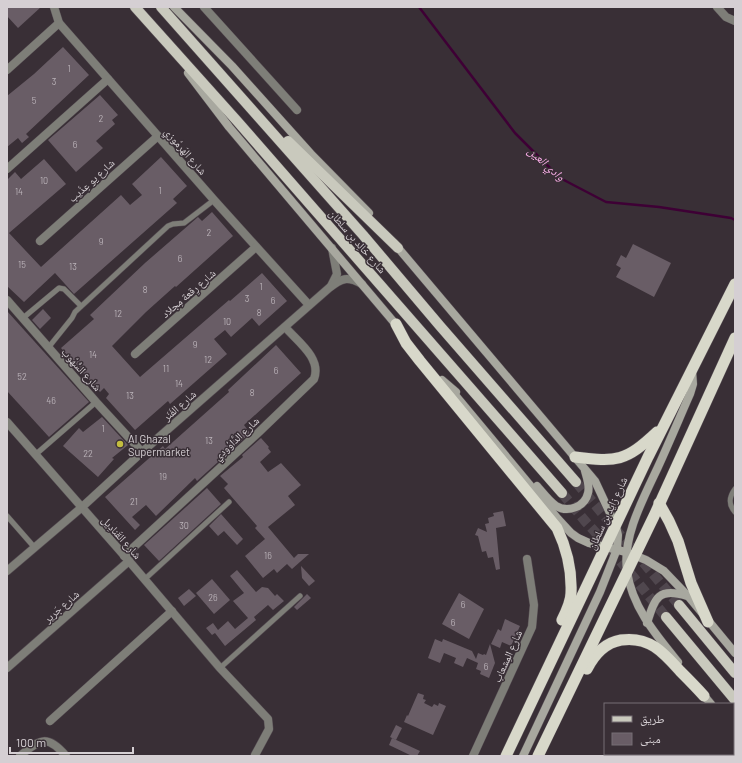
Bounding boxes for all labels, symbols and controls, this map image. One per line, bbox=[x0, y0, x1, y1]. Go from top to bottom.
house number: 1 bbox=[67, 63, 71, 74]
house number: 3 bbox=[52, 76, 57, 87]
house number: 5 bbox=[32, 95, 37, 106]
house number: 2 bbox=[99, 113, 104, 124]
street label: شارع الهَرمُوزي bbox=[160, 125, 210, 179]
house number: 6 bbox=[73, 139, 78, 150]
water label: وادي العين bbox=[523, 143, 569, 186]
street label: شارع يو عِذَيب bbox=[65, 156, 117, 205]
house number: 10 bbox=[40, 175, 48, 186]
house number: 1 bbox=[158, 185, 162, 196]
house number: 14 bbox=[15, 186, 23, 197]
street label: شارع خالِد بن سلطان bbox=[326, 206, 389, 276]
house number: 2 bbox=[207, 227, 212, 238]
house number: 9 bbox=[99, 236, 104, 247]
house number: 6 bbox=[178, 253, 183, 264]
house number: 15 bbox=[18, 259, 26, 270]
house number: 13 bbox=[69, 261, 77, 272]
street label: شارع رِقعة مِجلاد bbox=[158, 266, 219, 322]
house number: 1 bbox=[259, 281, 263, 292]
house number: 8 bbox=[143, 284, 148, 295]
house number: 3 bbox=[245, 293, 250, 304]
house number: 6 bbox=[271, 295, 276, 306]
house number: 8 bbox=[257, 307, 262, 318]
house number: 12 bbox=[114, 308, 122, 319]
house number: 10 bbox=[223, 316, 231, 327]
house number: 9 bbox=[193, 339, 198, 350]
street label: شارع السُّهُوب bbox=[59, 345, 105, 394]
house number: 14 bbox=[89, 349, 97, 360]
house number: 12 bbox=[204, 354, 212, 365]
house number: 11 bbox=[163, 363, 169, 374]
house number: 6 bbox=[274, 365, 279, 376]
house number: 52 bbox=[17, 371, 27, 382]
house number: 14 bbox=[175, 378, 183, 389]
street label: شارع الفَنَر bbox=[159, 387, 199, 424]
house number: 8 bbox=[250, 387, 255, 398]
house number: 13 bbox=[126, 390, 134, 401]
house number: 46 bbox=[46, 395, 56, 406]
street label: شارع الدَّاوُودِي bbox=[211, 414, 263, 464]
house number: 1 bbox=[101, 423, 105, 434]
place label: Al Ghazal Supermarket bbox=[128, 432, 190, 458]
house number: 13 bbox=[205, 435, 213, 446]
marker: Al Ghazal Supermarket bbox=[115, 439, 125, 449]
house number: 22 bbox=[83, 448, 93, 459]
house number: 19 bbox=[159, 471, 167, 482]
street label: شارع زايد بن سلطان bbox=[584, 474, 630, 552]
house number: 21 bbox=[130, 496, 138, 507]
street label: شارع القَنادِيل bbox=[99, 513, 145, 562]
house number: 30 bbox=[179, 520, 189, 531]
house number: 16 bbox=[264, 550, 272, 561]
street label: شارع جَرير bbox=[40, 587, 82, 626]
house number: 26 bbox=[208, 592, 218, 603]
house number: 6 bbox=[461, 599, 466, 610]
house number: 6 bbox=[451, 617, 456, 628]
street label: شارع المِشعاب bbox=[490, 628, 525, 685]
house number: 6 bbox=[484, 661, 489, 672]
legend bbox=[604, 703, 734, 755]
text: طريق bbox=[640, 711, 665, 726]
scale bar bbox=[10, 729, 133, 755]
text: مبنى bbox=[640, 731, 661, 746]
text: 100 m bbox=[16, 735, 46, 749]

